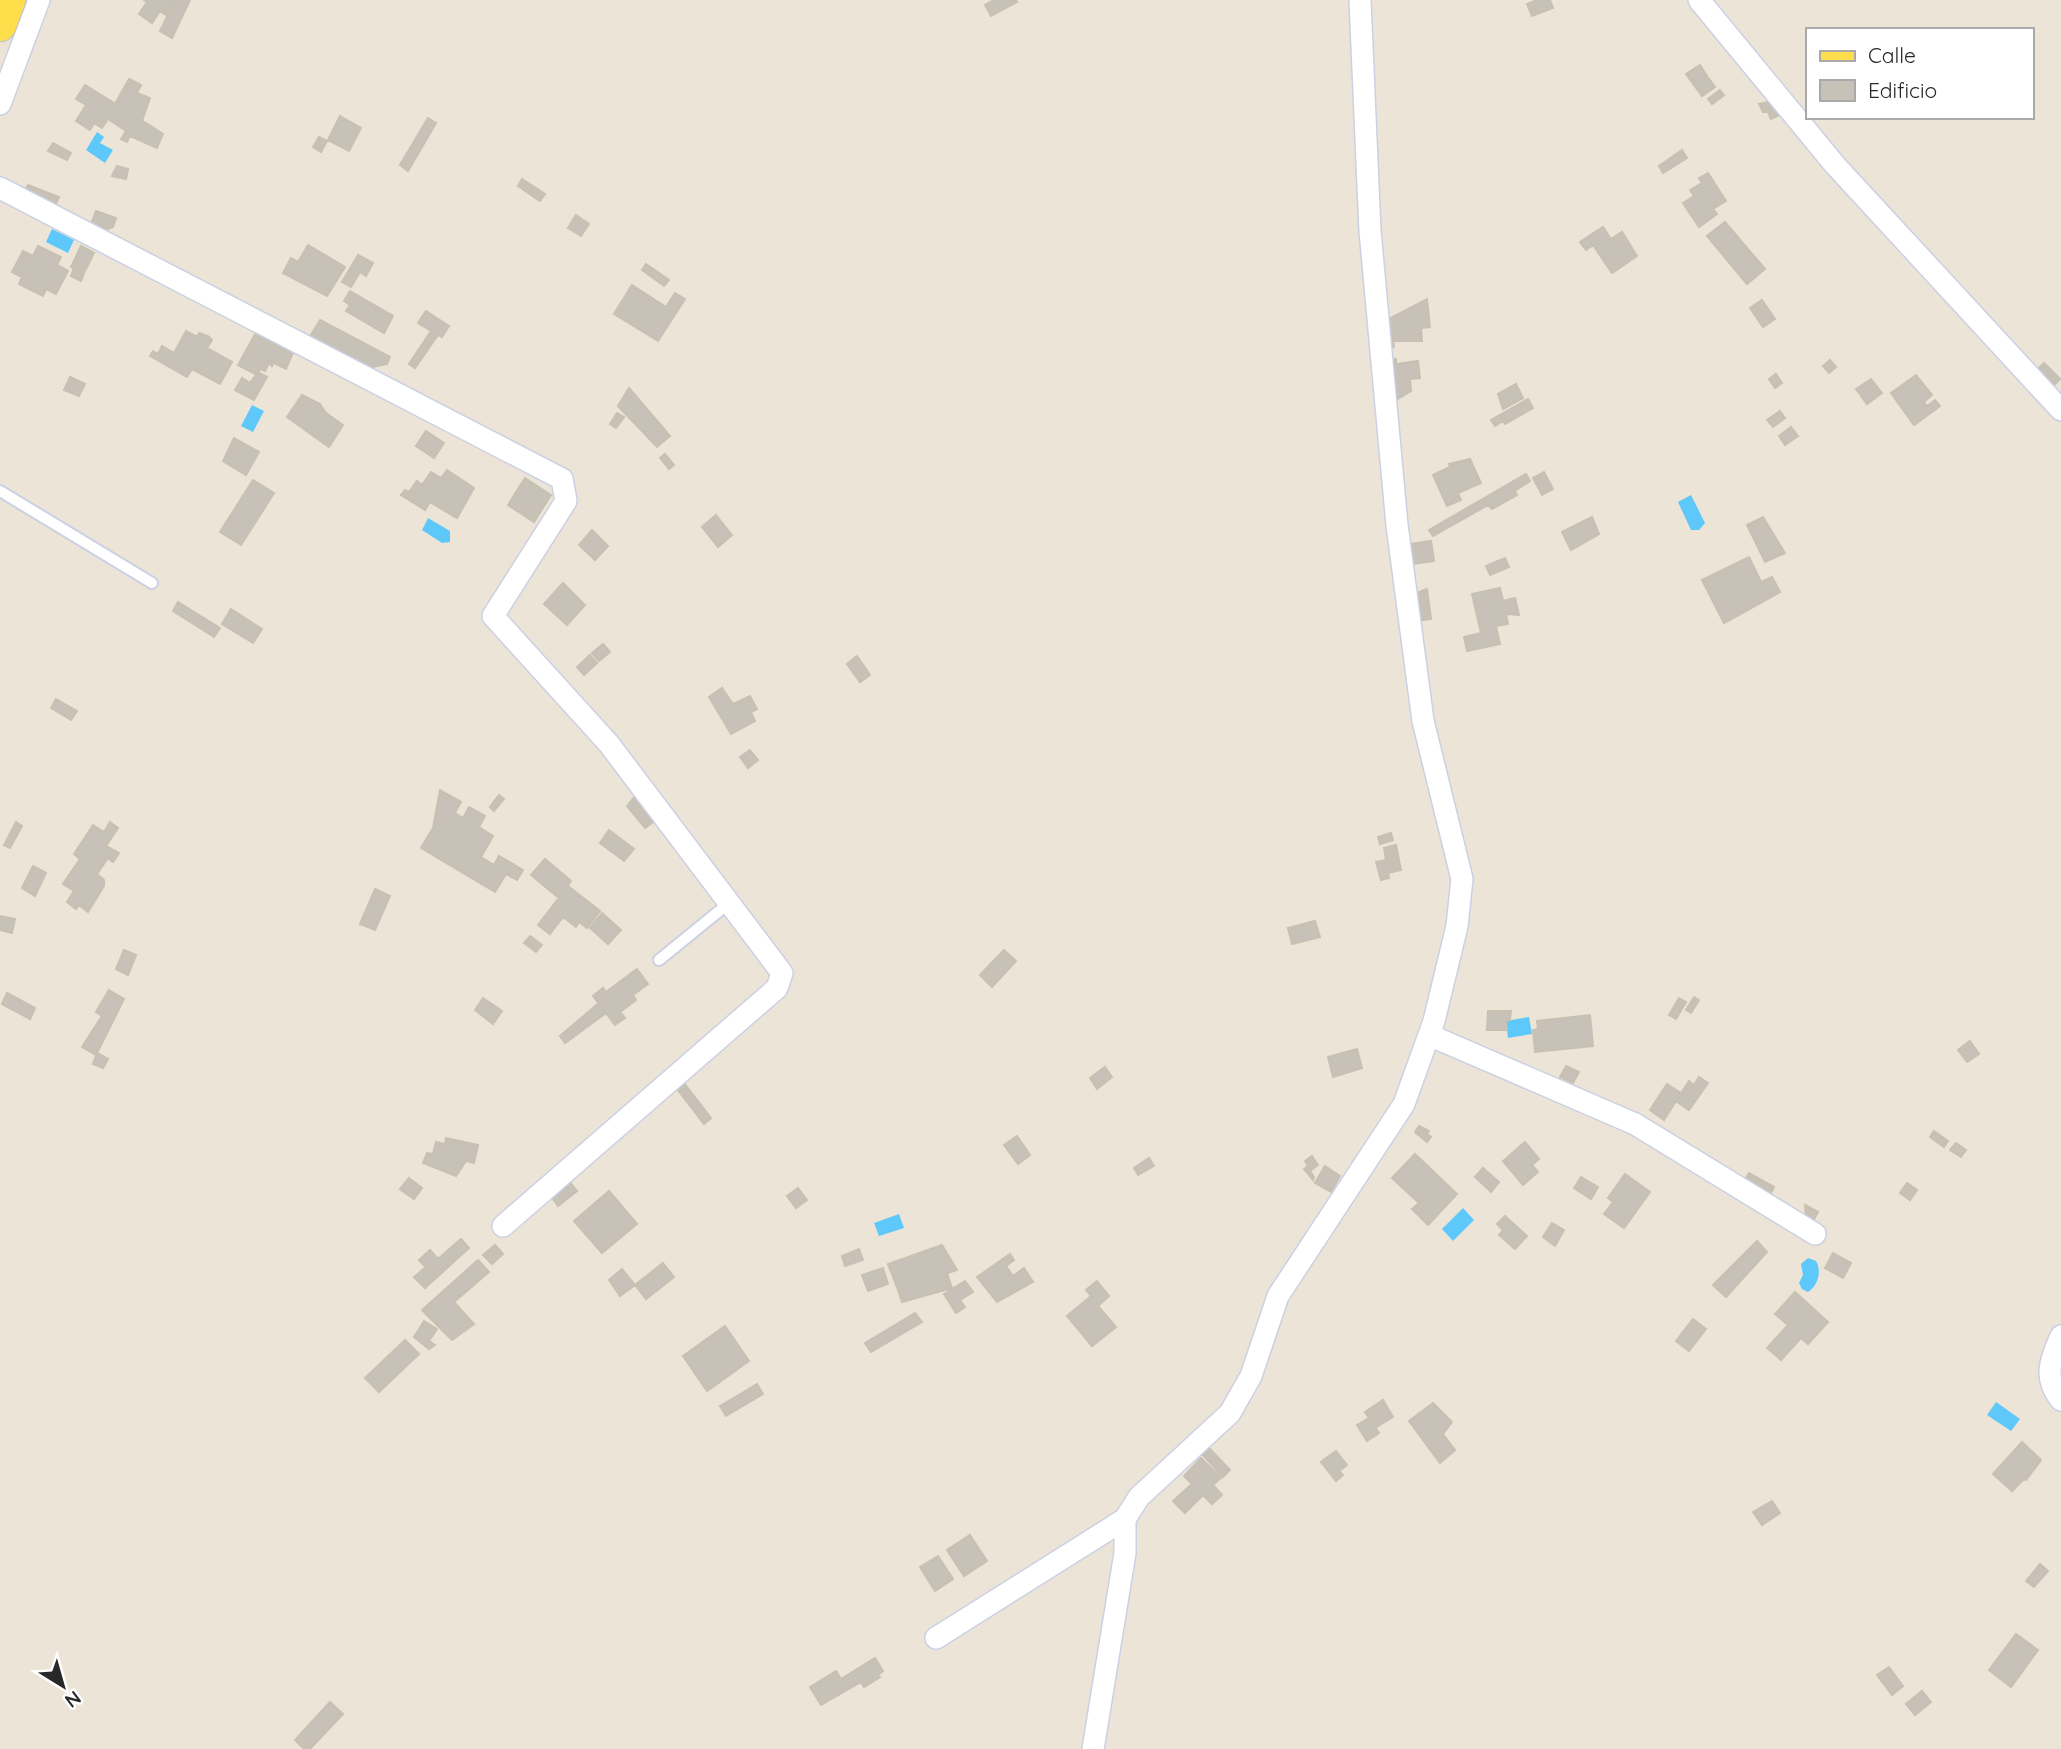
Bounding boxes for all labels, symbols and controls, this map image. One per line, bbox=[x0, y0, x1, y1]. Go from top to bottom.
legend bbox=[1806, 28, 2033, 119]
text: Calle bbox=[1868, 42, 1916, 68]
text: Edificio bbox=[1868, 77, 1937, 103]
north arrow bbox=[28, 1651, 98, 1721]
text: N bbox=[60, 1686, 86, 1713]

